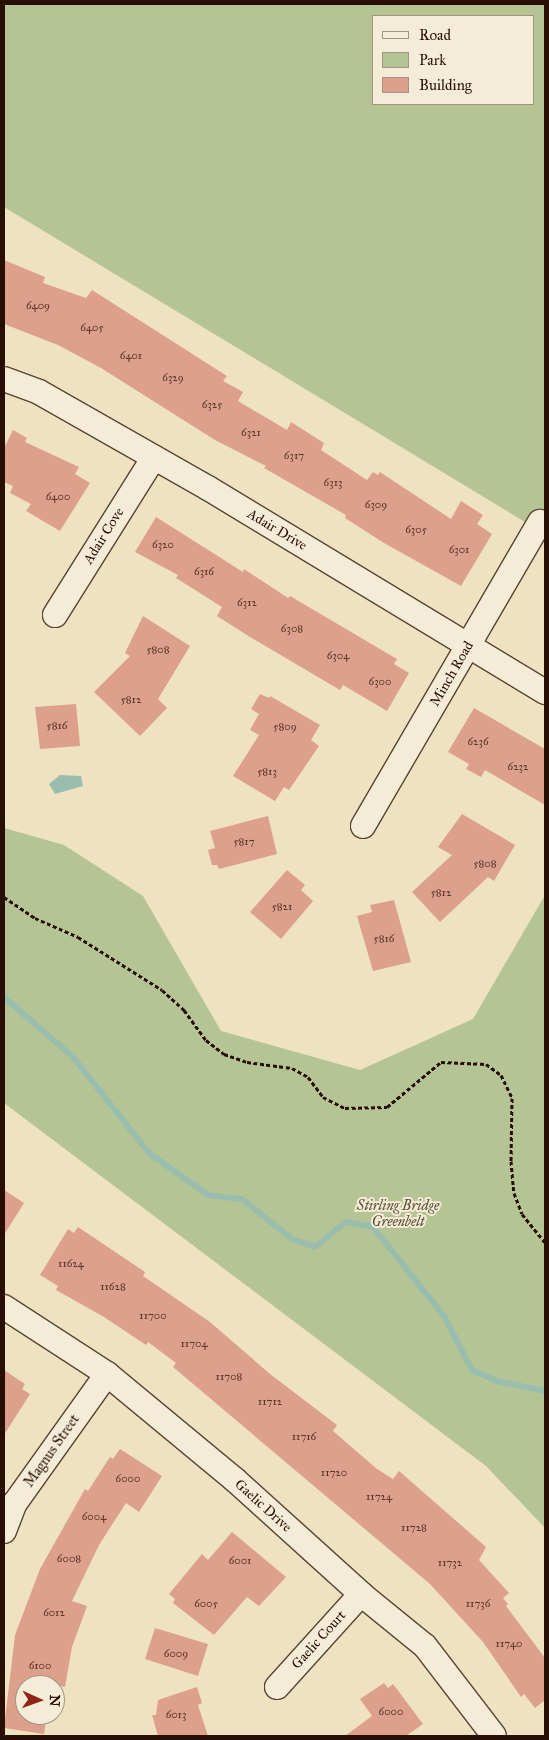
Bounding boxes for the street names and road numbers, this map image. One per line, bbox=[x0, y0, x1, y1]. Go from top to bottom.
street label: Adair Cove bbox=[80, 505, 128, 567]
street label: Adair Drive bbox=[244, 506, 310, 554]
street label: Minch Road bbox=[427, 638, 477, 710]
street label: Magnus Street bbox=[21, 1411, 83, 1491]
street label: Gaelic Drive bbox=[231, 1476, 295, 1536]
street label: Gaelic Court bbox=[288, 1607, 350, 1673]

